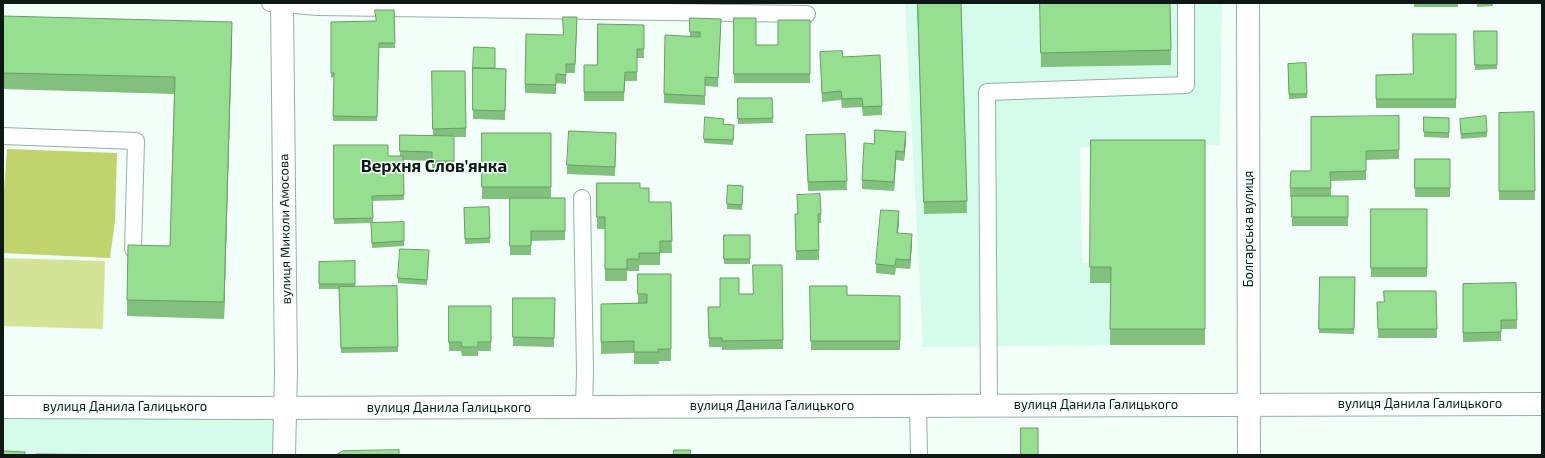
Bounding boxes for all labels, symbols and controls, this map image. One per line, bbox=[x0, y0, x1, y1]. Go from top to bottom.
street label: вулиця Миколи Амосова bbox=[276, 154, 294, 304]
district label: Верхня Слов’янка bbox=[361, 156, 507, 176]
street label: Болгарська вулиця bbox=[1241, 171, 1257, 287]
street label: вулиця Данила Галицького bbox=[1338, 396, 1502, 412]
street label: вулиця Данила Галицького bbox=[1014, 397, 1178, 413]
street label: вулиця Данила Галицького bbox=[690, 398, 854, 414]
street label: вулиця Данила Галицького bbox=[43, 399, 207, 415]
street label: вулиця Данила Галицького bbox=[367, 400, 531, 416]

